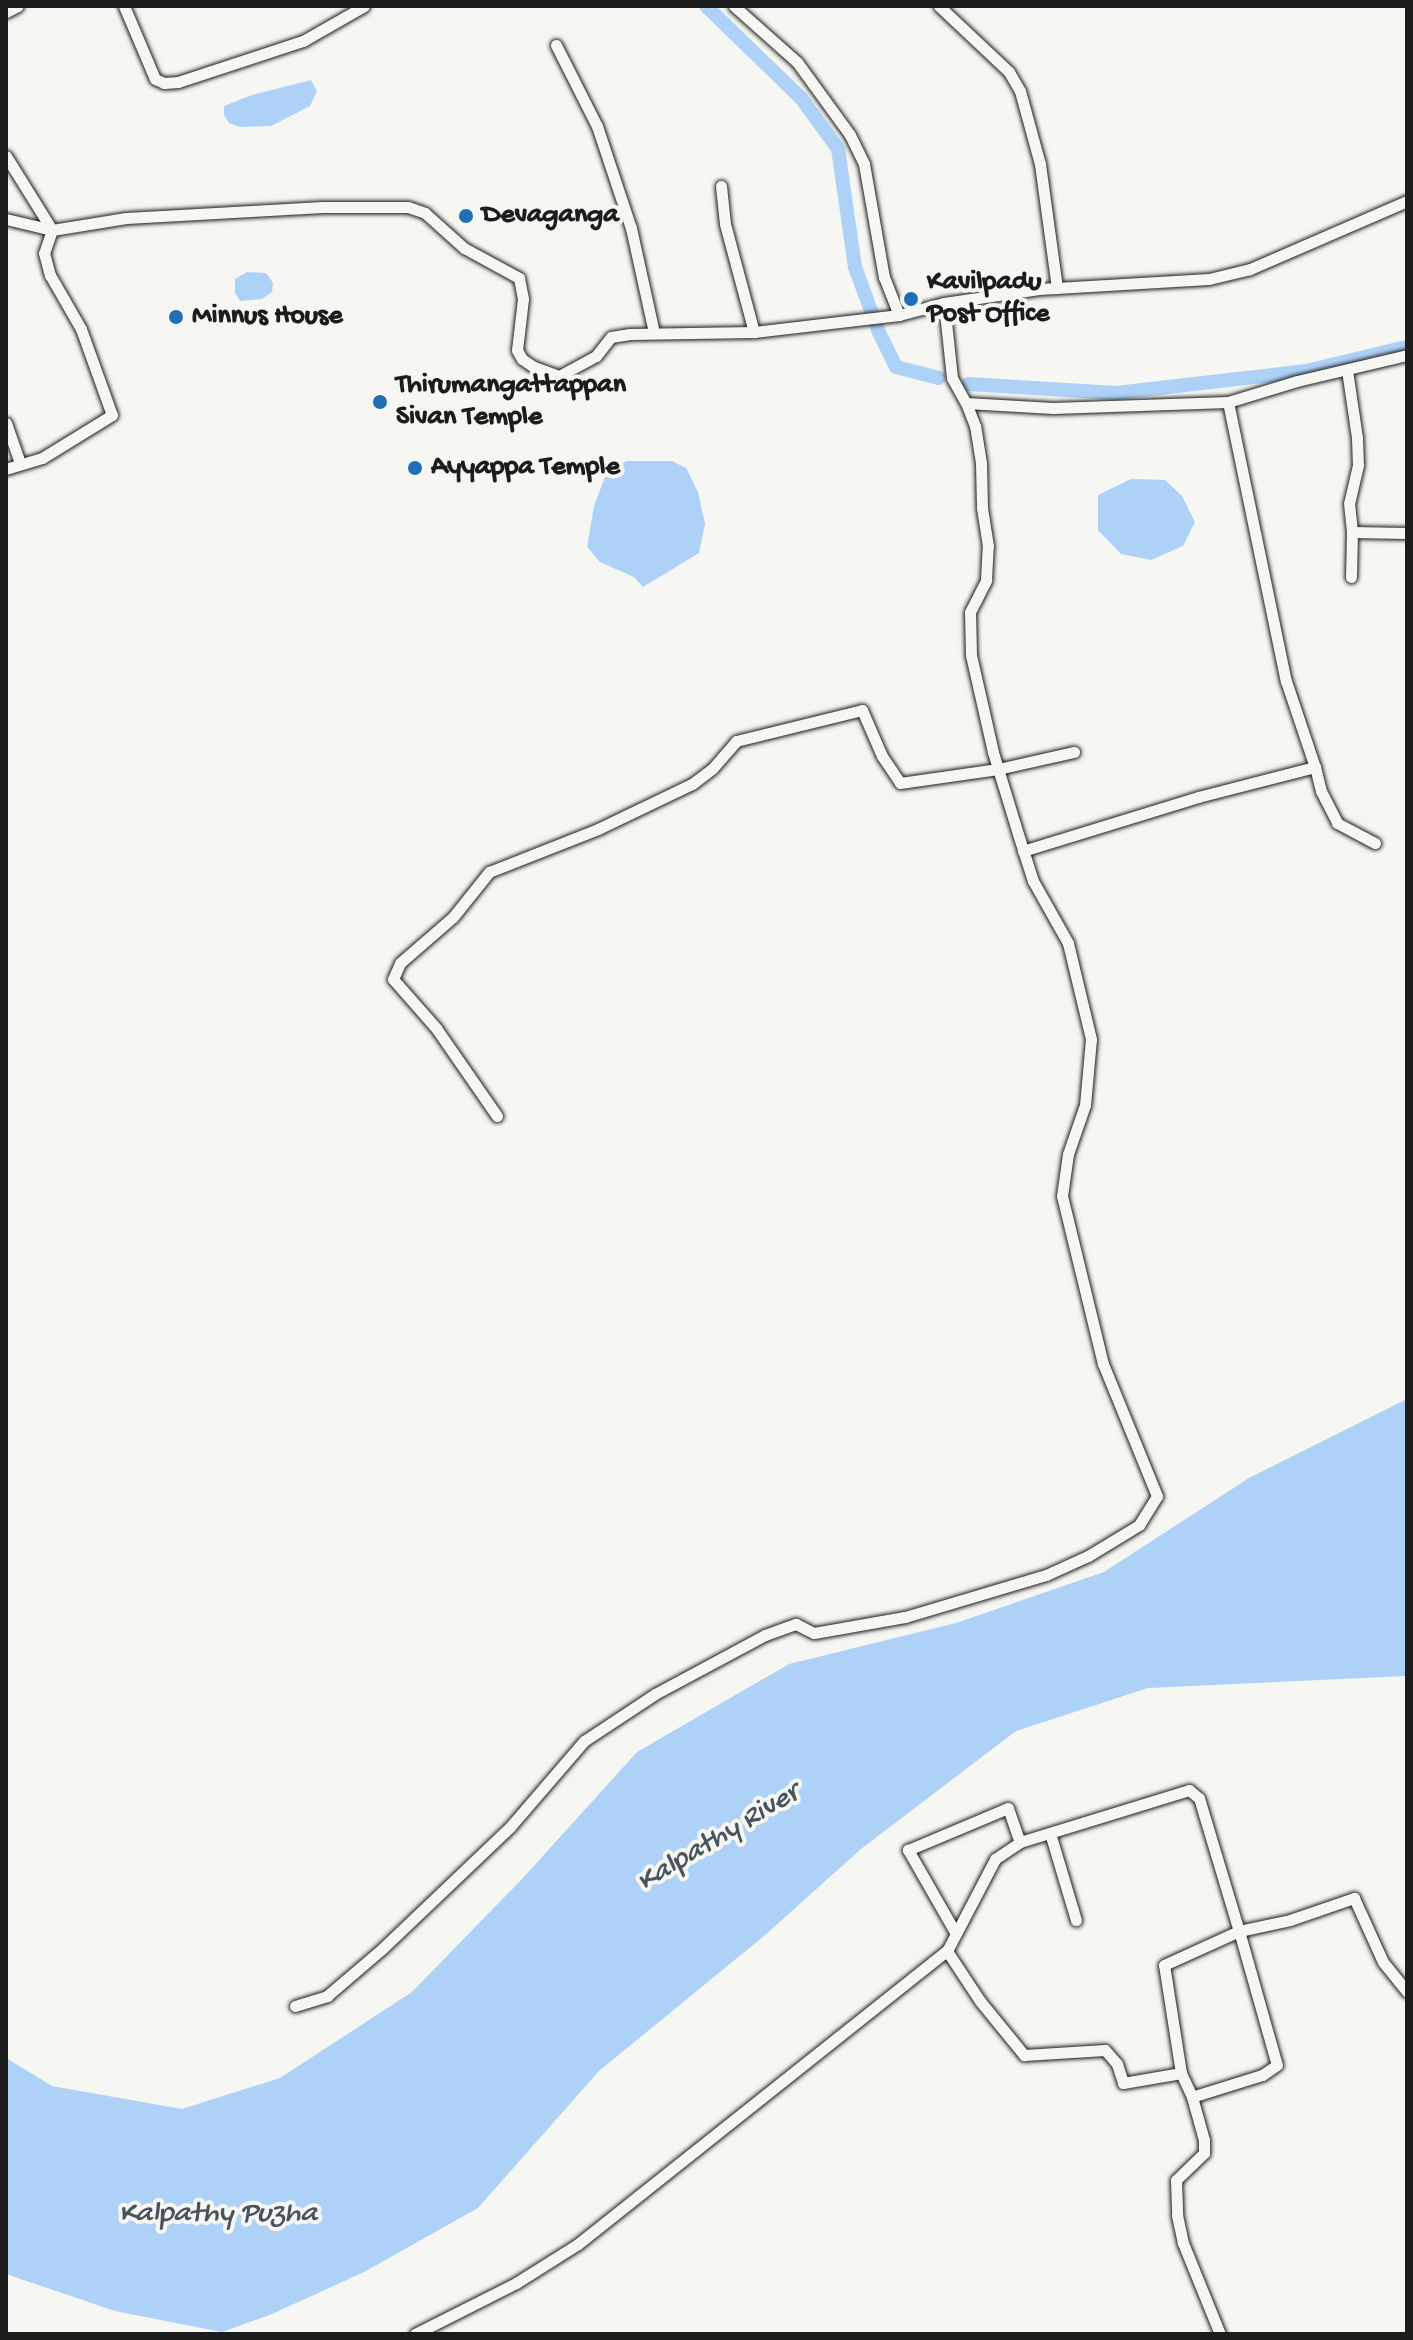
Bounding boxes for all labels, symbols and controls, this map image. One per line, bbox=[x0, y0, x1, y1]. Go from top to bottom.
place label: Devaganga bbox=[482, 199, 619, 233]
marker: Devaganga bbox=[457, 207, 475, 225]
place label: Kavilpadu Post Office bbox=[927, 266, 1049, 332]
marker: Kavilpadu Post Office bbox=[902, 290, 920, 308]
place label: Minnus House bbox=[192, 300, 343, 334]
marker: Minnus House bbox=[167, 308, 185, 326]
place label: Thirumangattappan Sivan Temple bbox=[396, 369, 626, 435]
marker: Thirumangattappan Sivan Temple bbox=[371, 393, 389, 411]
place label: Ayyappa Temple bbox=[431, 451, 620, 485]
marker: Ayyappa Temple bbox=[406, 459, 424, 477]
water label: Kalpathy River bbox=[631, 1776, 807, 1902]
water label: Kalpathy Puzha bbox=[119, 2197, 317, 2233]

